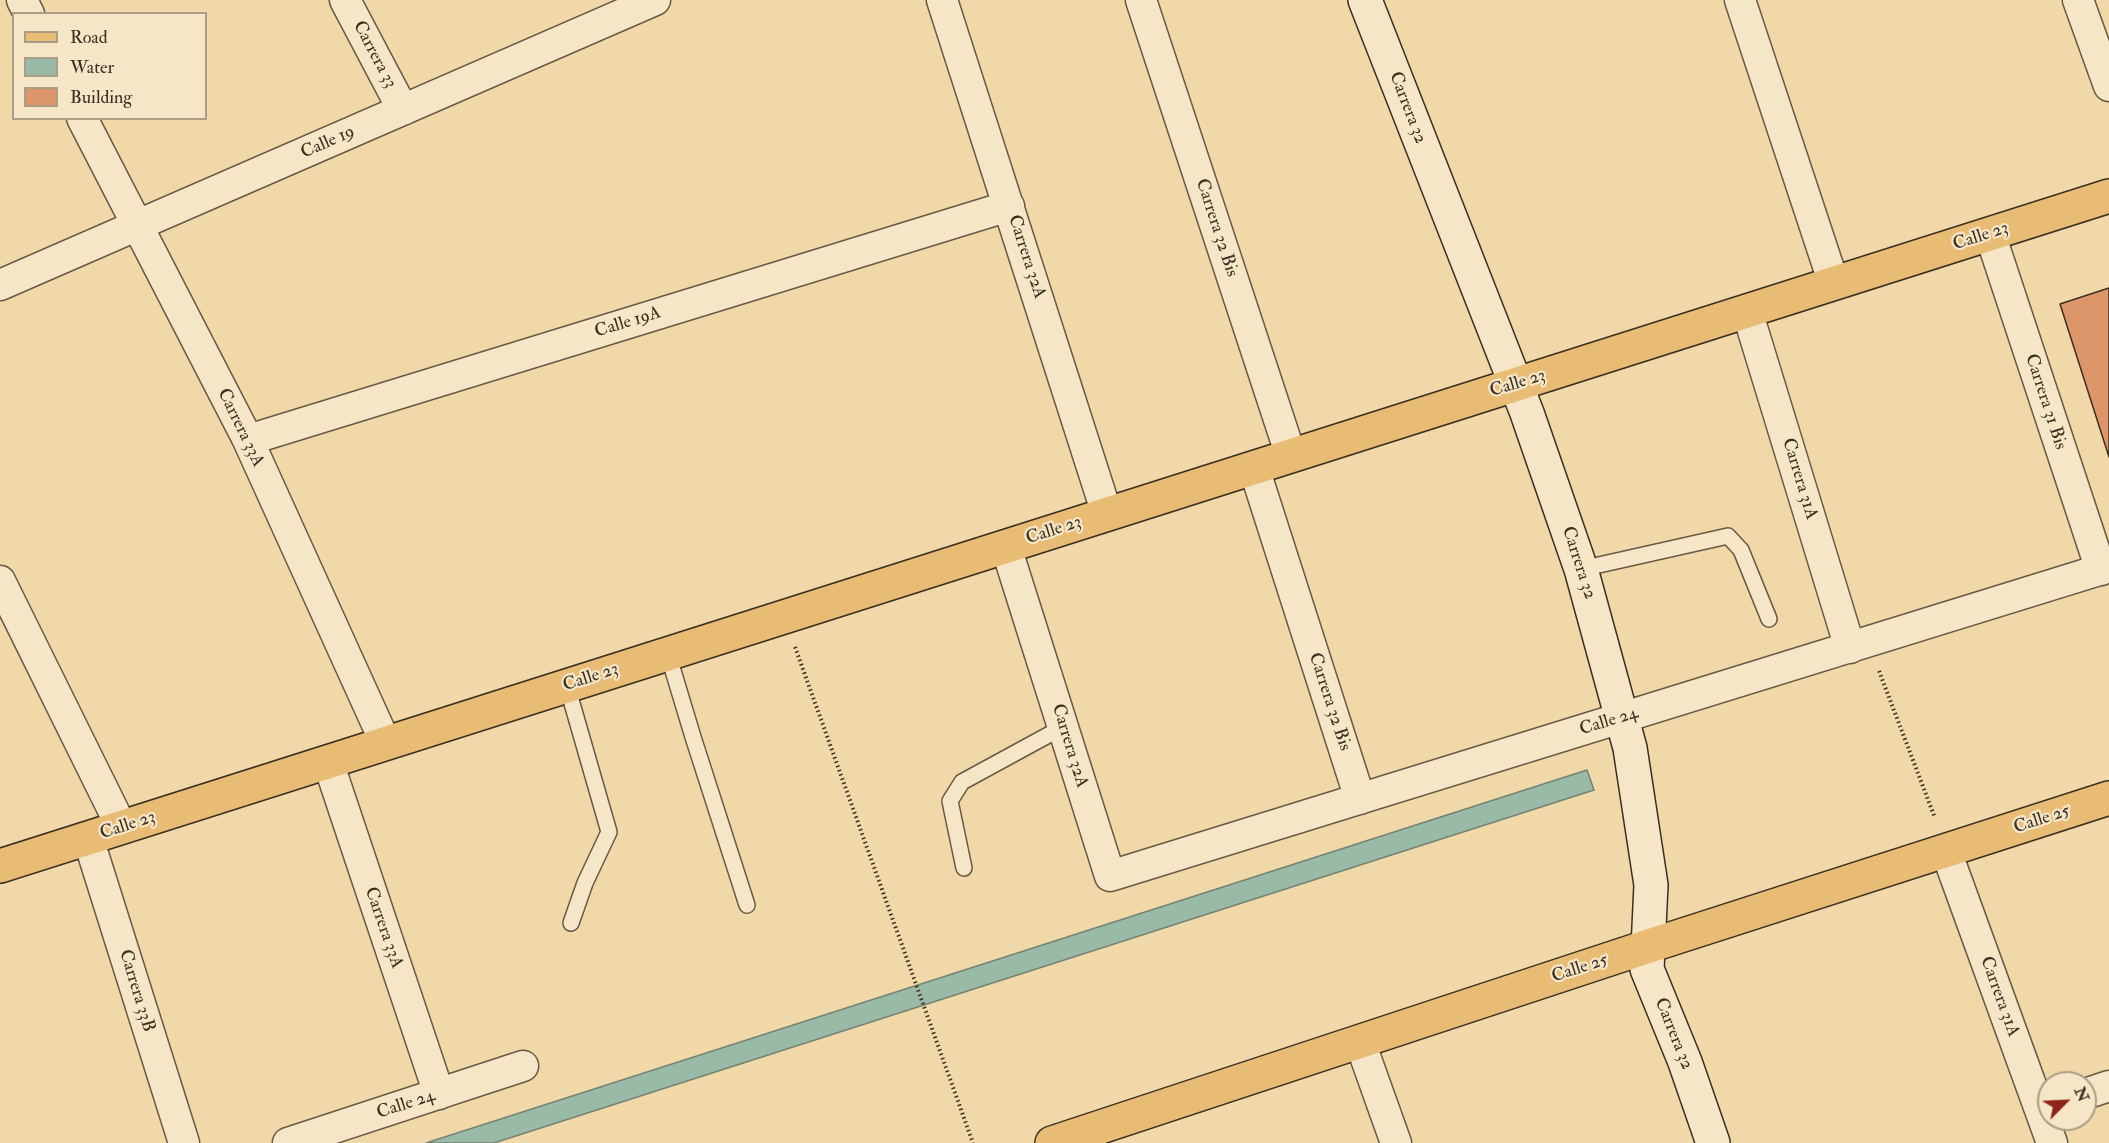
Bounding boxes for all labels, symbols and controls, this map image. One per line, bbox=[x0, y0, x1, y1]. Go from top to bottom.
legend bbox=[12, 12, 207, 120]
street label: Carrera 33 bbox=[347, 18, 401, 92]
text: Road bbox=[70, 26, 108, 49]
text: Water bbox=[70, 56, 114, 79]
street label: Carrera 32 bbox=[1383, 69, 1431, 147]
text: Building bbox=[70, 86, 132, 109]
street label: Calle 19 bbox=[298, 122, 358, 164]
street label: Carrera 32 Bis bbox=[1190, 176, 1242, 280]
street label: Carrera 32A bbox=[1002, 212, 1050, 302]
street label: Calle 23 bbox=[1951, 218, 2011, 256]
street label: Calle 19A bbox=[592, 303, 664, 343]
street label: Carrera 31 Bis bbox=[2019, 352, 2071, 452]
street label: Calle 23 bbox=[1488, 365, 1548, 403]
street label: Carrera 33A bbox=[212, 385, 268, 471]
street label: Carrera 31A bbox=[1776, 436, 1822, 522]
street label: Calle 23 bbox=[1024, 512, 1084, 550]
street label: Carrera 32 bbox=[1556, 524, 1600, 602]
street label: Carrera 32 Bis bbox=[1303, 650, 1355, 754]
street label: Calle 23 bbox=[561, 659, 621, 697]
street label: Carrera 32A bbox=[1046, 701, 1092, 791]
street label: Calle 24 bbox=[1577, 703, 1641, 741]
street label: Calle 25 bbox=[2011, 801, 2073, 839]
street label: Calle 23 bbox=[98, 807, 158, 845]
street label: Carrera 33A bbox=[359, 885, 407, 971]
street label: Carrera 33B bbox=[113, 947, 159, 1035]
street label: Calle 25 bbox=[1549, 950, 1611, 988]
street label: Carrera 31A bbox=[1974, 954, 2024, 1040]
street label: Carrera 32 bbox=[1649, 995, 1697, 1073]
north arrow bbox=[2037, 1071, 2097, 1131]
text: N bbox=[2070, 1084, 2094, 1105]
street label: Calle 24 bbox=[374, 1085, 438, 1125]

